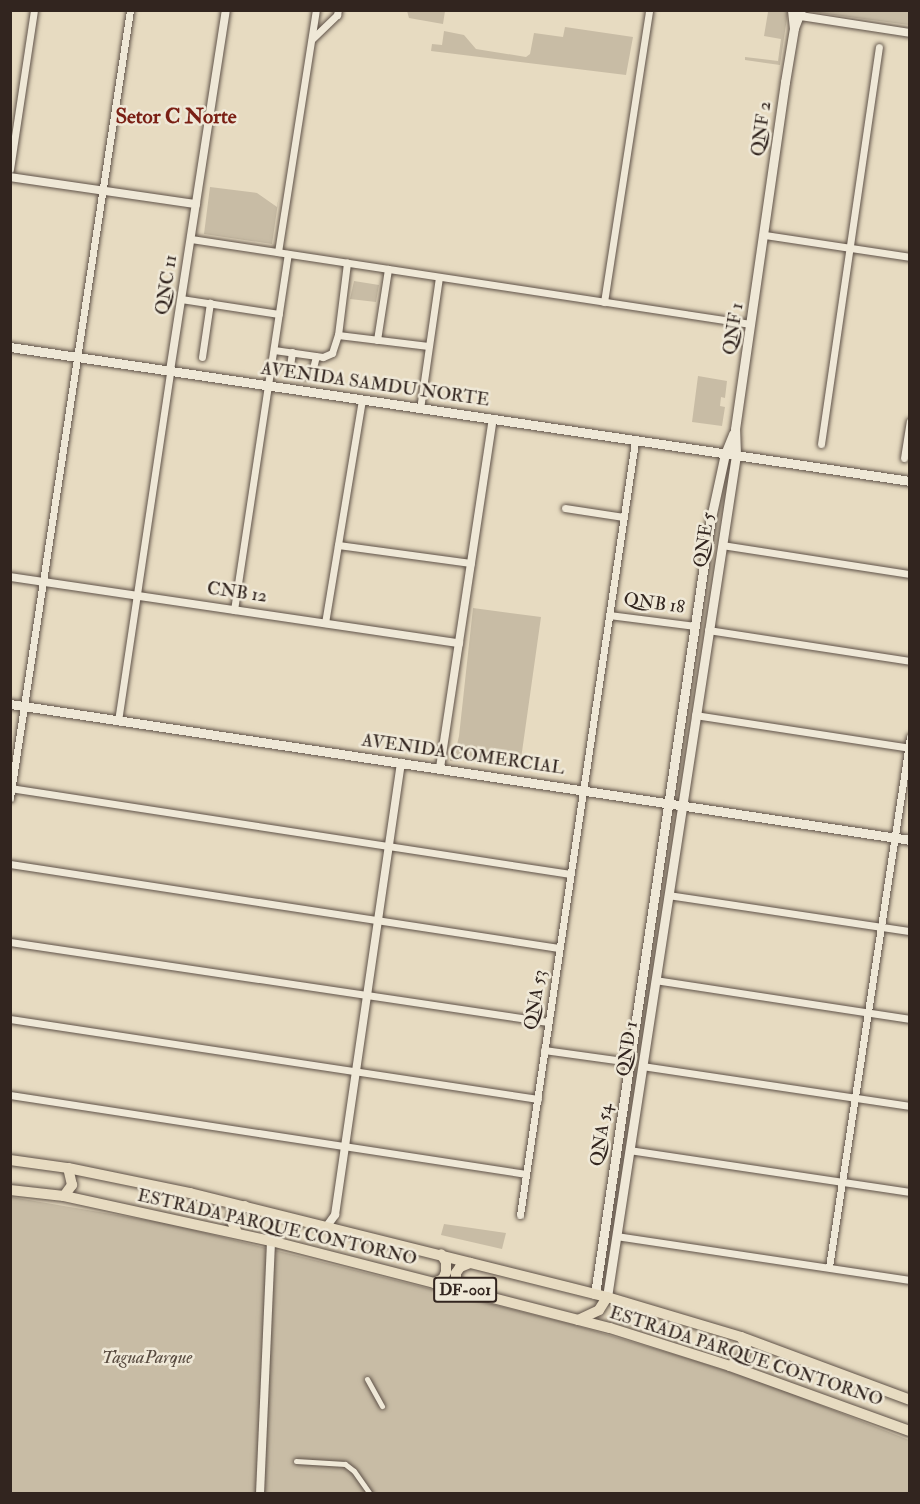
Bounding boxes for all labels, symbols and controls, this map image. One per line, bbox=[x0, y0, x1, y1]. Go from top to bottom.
street label: QNF 2 bbox=[747, 100, 777, 158]
district label: Setor C Norte bbox=[115, 104, 237, 130]
street label: QNC 11 bbox=[152, 253, 182, 317]
street label: QNF 1 bbox=[719, 301, 749, 357]
street label: AVENIDA SAMDU NORTE bbox=[259, 358, 491, 412]
street label: QNE 5 bbox=[690, 511, 720, 569]
street label: CNB 12 bbox=[206, 578, 268, 608]
street label: QNB 18 bbox=[622, 589, 686, 619]
street label: AVENIDA COMERCIAL bbox=[360, 730, 566, 780]
street label: QNA 53 bbox=[521, 968, 551, 1032]
street label: QND 1 bbox=[613, 1020, 643, 1078]
street label: QNA 54 bbox=[586, 1102, 618, 1168]
street label: ESTRADA PARQUE CONTORNO bbox=[135, 1185, 419, 1271]
road number: DF-001 bbox=[432, 1277, 498, 1303]
street label: ESTRADA PARQUE CONTORNO bbox=[607, 1303, 885, 1411]
park label: TaguaParque bbox=[102, 1347, 192, 1369]

